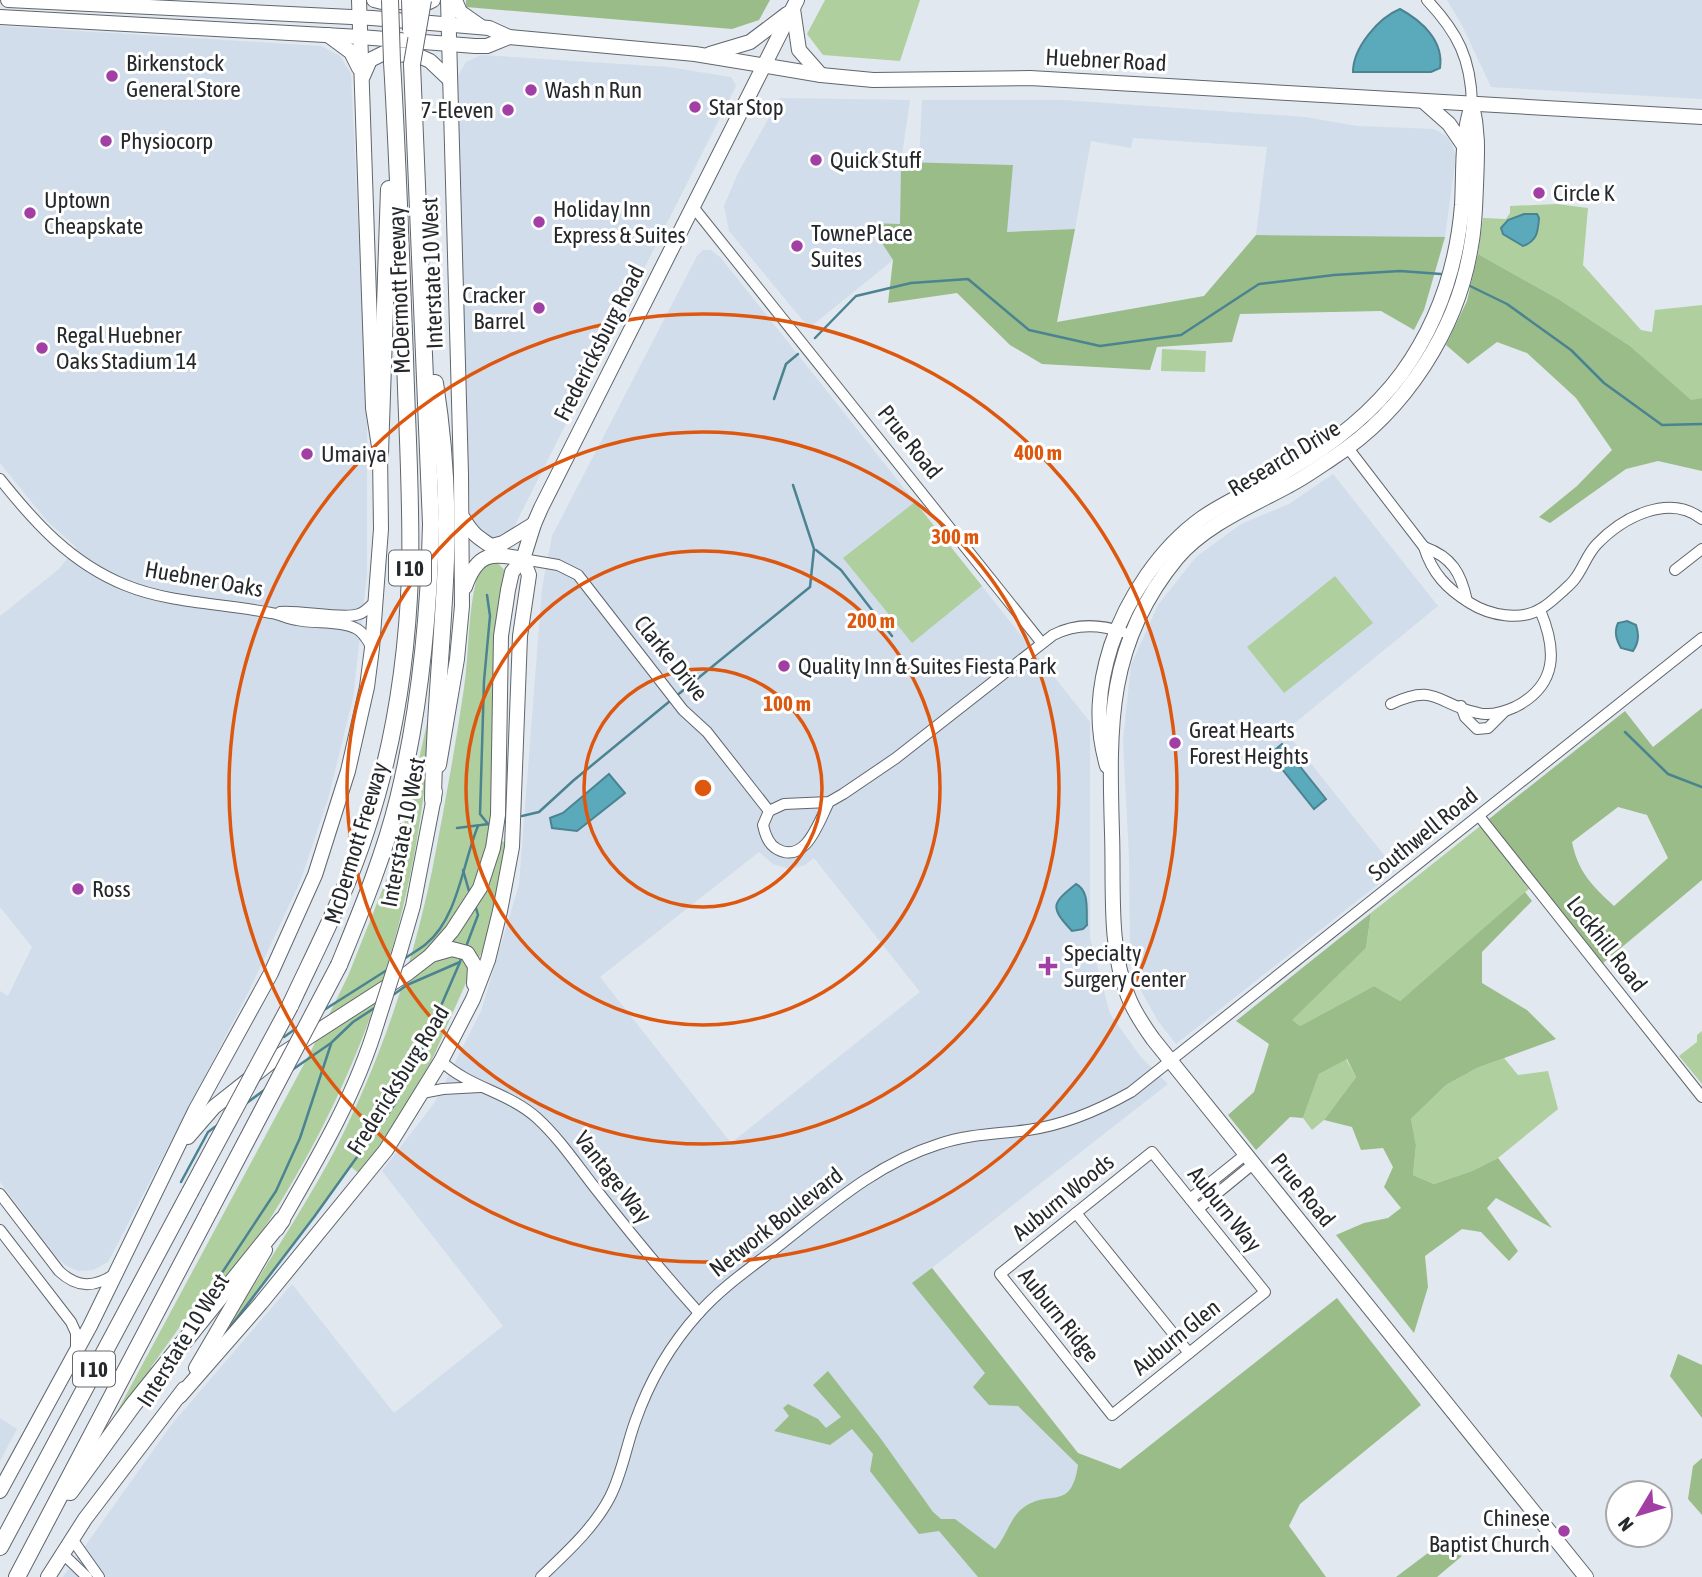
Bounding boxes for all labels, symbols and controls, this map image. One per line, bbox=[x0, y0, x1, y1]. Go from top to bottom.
street label: Huebner Road bbox=[1045, 44, 1167, 76]
place label: Birkenstock General Store bbox=[126, 50, 241, 102]
marker: Birkenstock General Store bbox=[104, 68, 120, 84]
place label: Wash n Run bbox=[545, 77, 642, 103]
marker: Wash n Run bbox=[523, 82, 539, 98]
place label: Star Stop bbox=[709, 94, 784, 120]
place label: 7-Eleven bbox=[421, 97, 494, 123]
marker: Star Stop bbox=[687, 99, 703, 115]
marker: 7-Eleven bbox=[500, 102, 516, 118]
place label: Physiocorp bbox=[120, 128, 213, 154]
marker: Physiocorp bbox=[98, 133, 114, 149]
place label: Quick Stuff bbox=[830, 147, 922, 173]
marker: Quick Stuff bbox=[808, 152, 824, 168]
place label: Circle K bbox=[1553, 180, 1615, 206]
marker: Circle K bbox=[1531, 185, 1547, 201]
place label: Uptown Cheapskate bbox=[44, 187, 143, 239]
place label: Holiday Inn Express & Suites bbox=[553, 196, 686, 248]
street label: Interstate 10 West bbox=[416, 197, 448, 349]
marker: Uptown Cheapskate bbox=[22, 205, 38, 221]
street label: McDermott Freeway bbox=[383, 206, 415, 374]
marker: Holiday Inn Express & Suites bbox=[531, 214, 547, 230]
place label: TownePlace Suites bbox=[811, 220, 913, 272]
marker: TownePlace Suites bbox=[789, 238, 805, 254]
street label: Fredericksburg Road bbox=[549, 261, 649, 425]
place label: Cracker Barrel bbox=[462, 282, 526, 334]
marker: Cracker Barrel bbox=[531, 300, 547, 316]
place label: Regal Huebner Oaks Stadium 14 bbox=[56, 322, 197, 374]
marker: Regal Huebner Oaks Stadium 14 bbox=[34, 340, 50, 356]
street label: Prue Road bbox=[873, 400, 947, 484]
street label: Research Drive bbox=[1224, 415, 1344, 501]
text: 400 m bbox=[1013, 440, 1062, 464]
place label: Umaiya bbox=[321, 441, 387, 467]
marker: Umaiya bbox=[299, 446, 315, 462]
text: 300 m bbox=[931, 524, 979, 548]
road number: I 10 bbox=[389, 550, 431, 586]
street label: Huebner Oaks bbox=[143, 556, 265, 602]
text: 200 m bbox=[847, 608, 895, 632]
street label: Clarke Drive bbox=[629, 610, 713, 706]
place label: Quality Inn & Suites Fiesta Park bbox=[798, 653, 1056, 679]
marker: Quality Inn & Suites Fiesta Park bbox=[776, 658, 792, 674]
text: 100 m bbox=[763, 691, 811, 715]
place label: Great Hearts Forest Heights bbox=[1189, 717, 1309, 769]
marker: Great Hearts Forest Heights bbox=[1167, 735, 1183, 751]
street label: Interstate 10 West bbox=[376, 755, 430, 909]
street label: McDermott Freeway bbox=[319, 759, 393, 927]
centre of rings bbox=[691, 776, 715, 800]
street label: Southwell Road bbox=[1363, 782, 1483, 886]
place label: Ross bbox=[92, 876, 131, 902]
marker: Ross bbox=[70, 881, 86, 897]
street label: Lockhill Road bbox=[1562, 891, 1652, 997]
place label: Specialty Surgery Center bbox=[1064, 940, 1187, 992]
marker: Specialty Surgery Center bbox=[1038, 956, 1058, 976]
street label: Fredericksburg Road bbox=[342, 1001, 454, 1159]
street label: Vantage Way bbox=[569, 1126, 657, 1228]
street label: Auburn Woods bbox=[1007, 1148, 1119, 1246]
street label: Prue Road bbox=[1266, 1148, 1340, 1232]
street label: Auburn Way bbox=[1183, 1161, 1267, 1257]
street label: Network Boulevard bbox=[704, 1162, 848, 1282]
street label: Auburn Ridge bbox=[1013, 1263, 1105, 1367]
street label: Interstate 10 West bbox=[132, 1269, 234, 1411]
street label: Auburn Glen bbox=[1127, 1294, 1225, 1380]
road number: I 10 bbox=[73, 1352, 115, 1386]
north arrow bbox=[1604, 1479, 1674, 1549]
place label: Chinese Baptist Church bbox=[1429, 1505, 1550, 1557]
text: N bbox=[1613, 1513, 1638, 1536]
marker: Chinese Baptist Church bbox=[1556, 1523, 1572, 1539]

